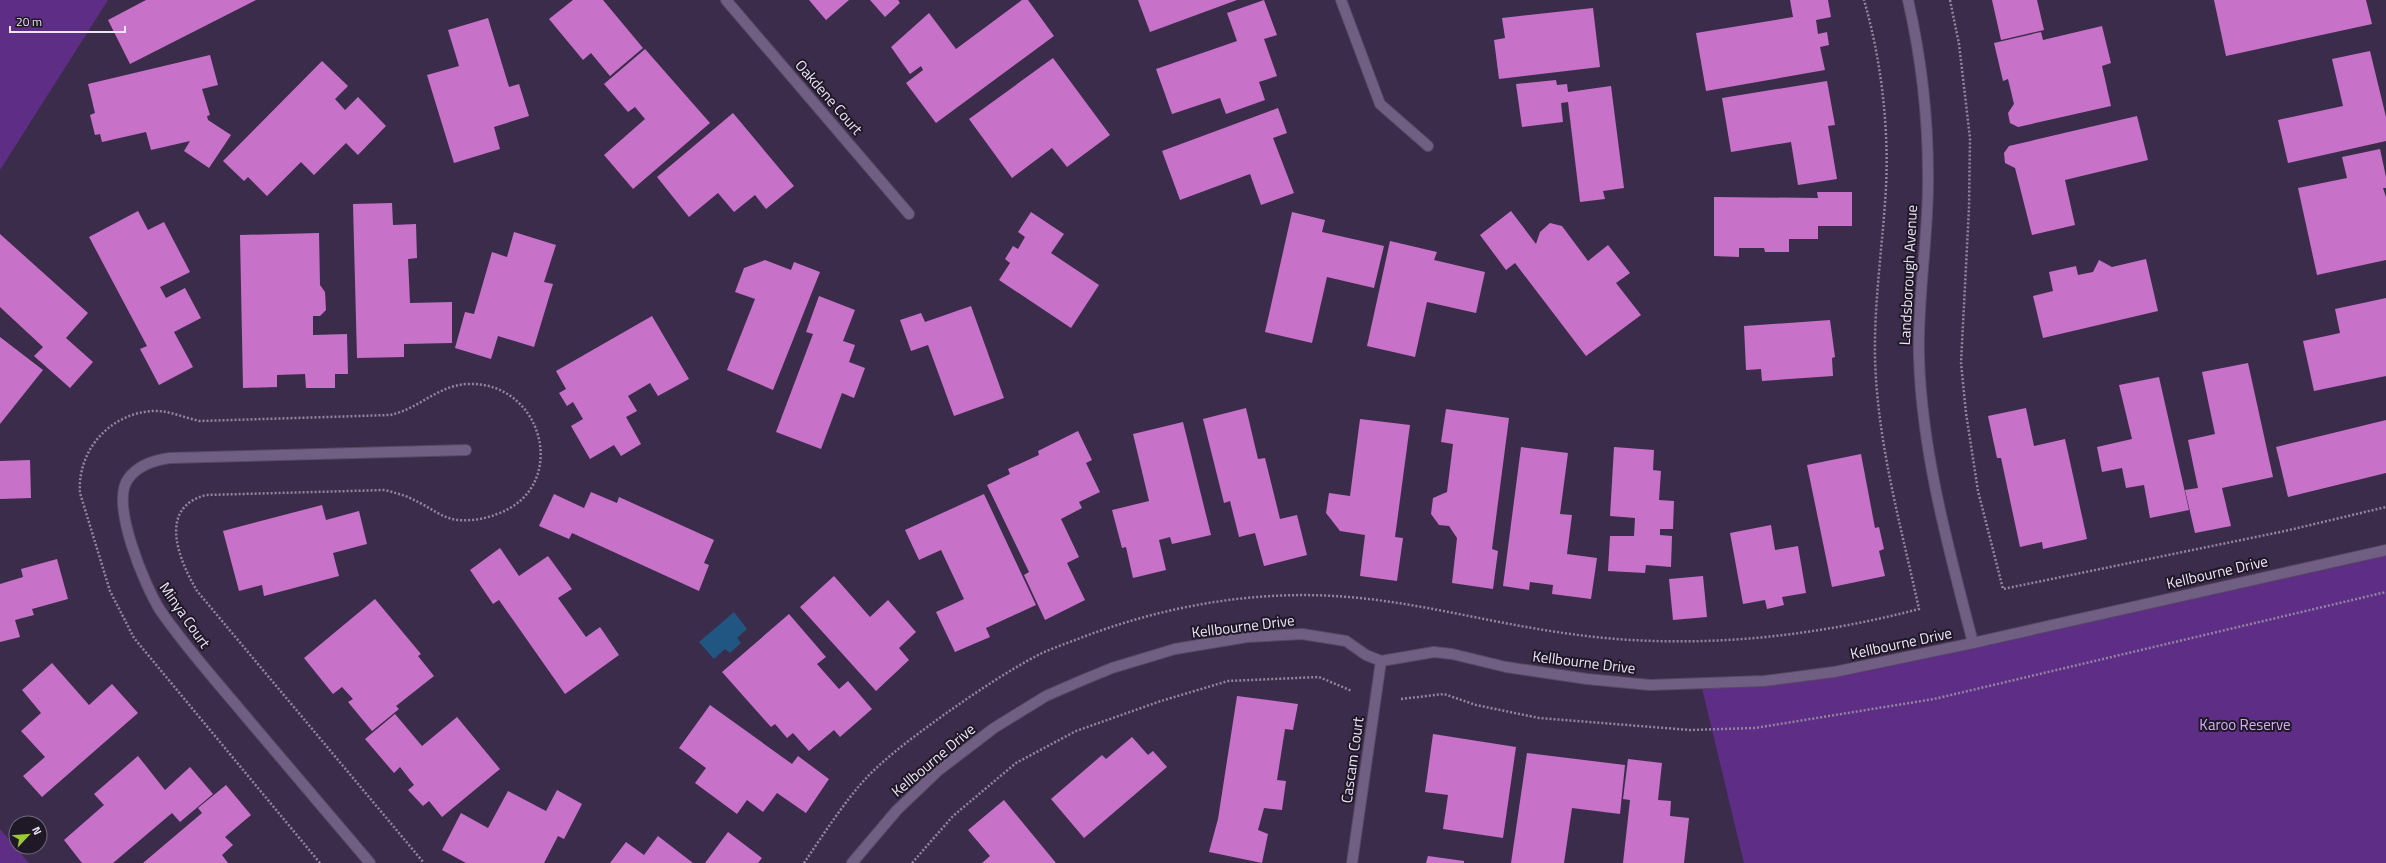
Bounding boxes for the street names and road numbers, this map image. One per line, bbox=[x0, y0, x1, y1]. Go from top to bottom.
street label: Oakdene Court bbox=[790, 54, 869, 140]
street label: Landsborough Avenue bbox=[1893, 204, 1923, 346]
street label: Kellbourne Drive bbox=[2164, 549, 2270, 595]
street label: Minya Court bbox=[154, 577, 217, 653]
street label: Kellbourne Drive bbox=[1190, 608, 1296, 644]
street label: Kellbourne Drive bbox=[1848, 621, 1954, 665]
street label: Kellbourne Drive bbox=[1531, 644, 1637, 680]
street label: Cascam Court bbox=[1335, 715, 1370, 805]
street label: Kellbourne Drive bbox=[886, 718, 980, 802]

